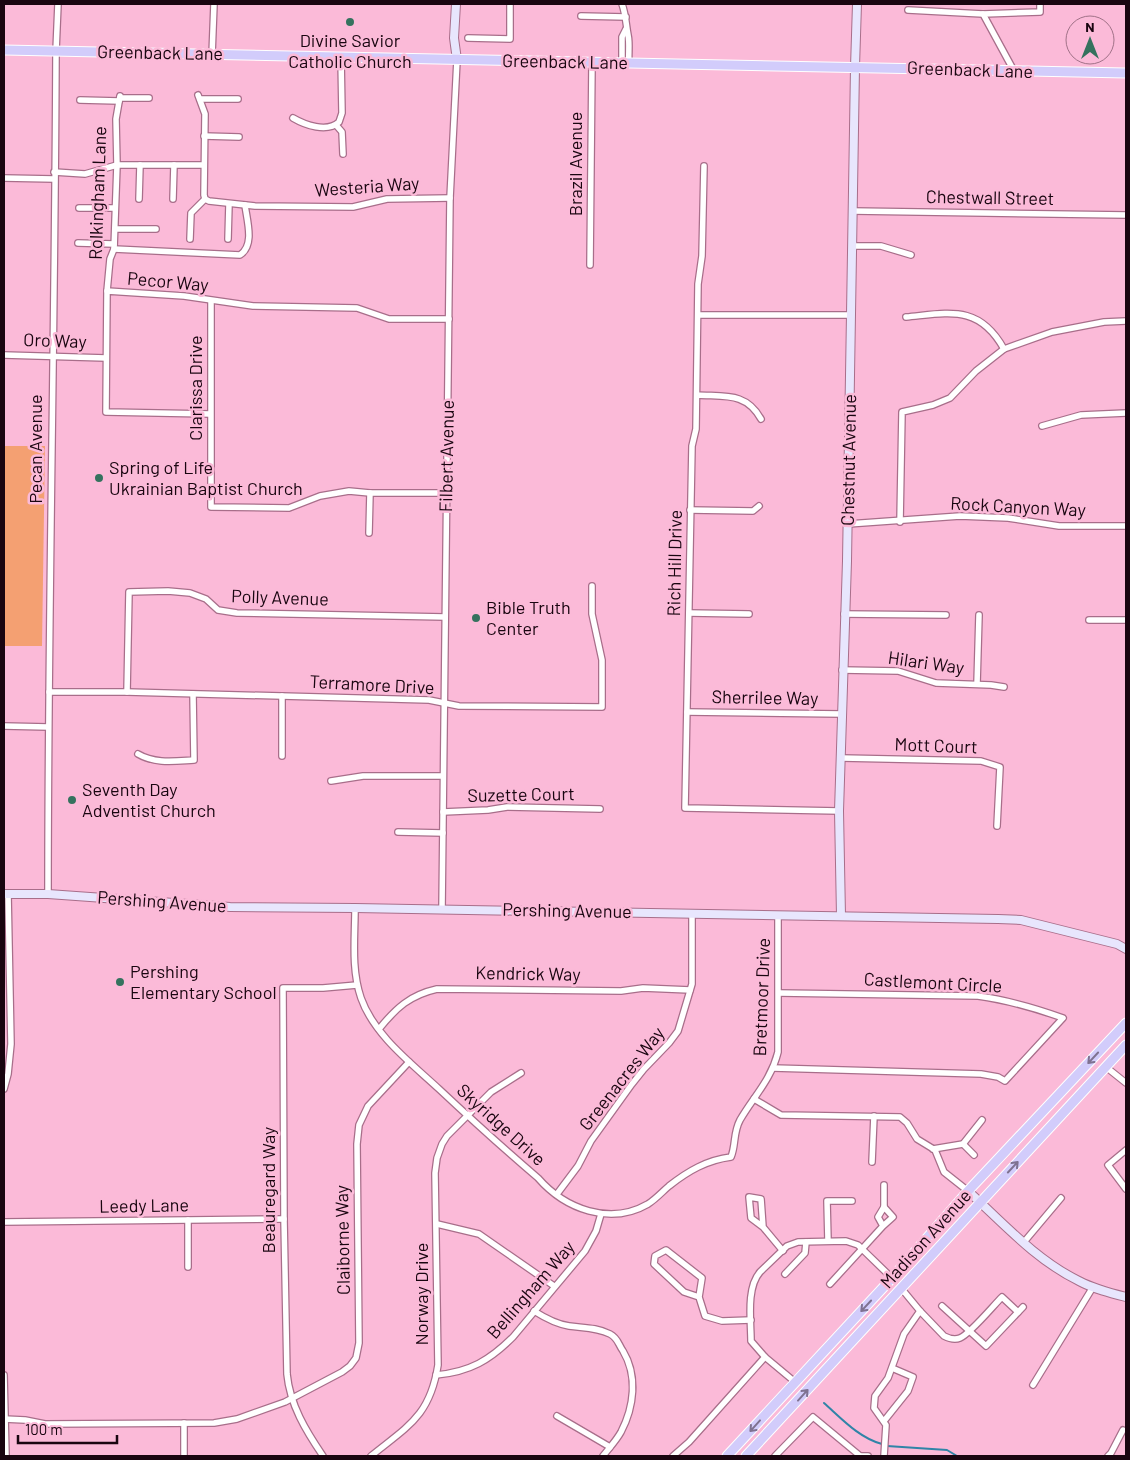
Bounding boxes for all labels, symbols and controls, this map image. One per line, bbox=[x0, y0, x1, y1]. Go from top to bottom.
north arrow bbox=[1065, 15, 1115, 65]
marker: Divine Savior Catholic Church bbox=[344, 16, 356, 28]
text: N bbox=[1085, 18, 1095, 35]
place label: Divine Savior Catholic Church bbox=[288, 29, 412, 72]
street label: Greenback Lane bbox=[97, 40, 223, 64]
street label: Greenback Lane bbox=[502, 49, 628, 73]
street label: Greenback Lane bbox=[907, 56, 1033, 82]
street label: Brazil Avenue bbox=[564, 112, 586, 216]
street label: Rolkingham Lane bbox=[84, 126, 110, 260]
street label: Westeria Way bbox=[314, 171, 420, 201]
street label: Chestwall Street bbox=[926, 185, 1054, 209]
street label: Pecor Way bbox=[127, 266, 210, 296]
street label: Oro Way bbox=[23, 328, 87, 352]
street label: Clarissa Drive bbox=[184, 335, 206, 441]
street label: Chestnut Avenue bbox=[836, 394, 860, 526]
street label: Pecan Avenue bbox=[24, 395, 46, 504]
street label: Filbert Avenue bbox=[434, 400, 458, 512]
place label: Spring of Life Ukrainian Baptist Church bbox=[109, 456, 303, 499]
marker: Spring of Life Ukrainian Baptist Church bbox=[93, 472, 105, 484]
street label: Rock Canyon Way bbox=[950, 491, 1086, 521]
street label: Rich Hill Drive bbox=[662, 509, 686, 616]
street label: Polly Avenue bbox=[231, 584, 329, 610]
place label: Bible Truth Center bbox=[486, 596, 571, 639]
marker: Bible Truth Center bbox=[470, 612, 482, 624]
street label: Hilari Way bbox=[887, 646, 966, 678]
street label: Terramore Drive bbox=[309, 670, 435, 698]
street label: Sherrilee Way bbox=[712, 685, 819, 709]
street label: Mott Court bbox=[894, 733, 978, 757]
place label: Seventh Day Adventist Church bbox=[82, 778, 216, 821]
street label: Suzette Court bbox=[467, 782, 575, 806]
marker: Seventh Day Adventist Church bbox=[66, 794, 78, 806]
street label: Pershing Avenue bbox=[97, 886, 227, 916]
street label: Pershing Avenue bbox=[502, 898, 632, 922]
street label: Bretmoor Drive bbox=[748, 937, 774, 1057]
place label: Pershing Elementary School bbox=[130, 960, 277, 1003]
street label: Kendrick Way bbox=[475, 961, 581, 985]
street label: Castlemont Circle bbox=[863, 967, 1003, 997]
marker: Pershing Elementary School bbox=[114, 976, 126, 988]
street label: Greenacres Way bbox=[574, 1022, 668, 1135]
one-way arrow bbox=[1087, 1052, 1099, 1065]
street label: Skyridge Drive bbox=[453, 1079, 551, 1170]
street label: Beauregard Way bbox=[257, 1127, 279, 1253]
one-way arrow bbox=[1007, 1160, 1019, 1173]
street label: Madison Avenue bbox=[875, 1184, 975, 1292]
street label: Claiborne Way bbox=[330, 1185, 354, 1295]
street label: Leedy Lane bbox=[99, 1193, 189, 1217]
street label: Bellingham Way bbox=[482, 1236, 579, 1343]
street label: Norway Drive bbox=[410, 1243, 432, 1345]
one-way arrow bbox=[860, 1300, 872, 1313]
one-way arrow bbox=[797, 1388, 809, 1401]
scale bar bbox=[18, 1412, 116, 1444]
one-way arrow bbox=[749, 1419, 761, 1432]
text: 100 m bbox=[25, 1420, 63, 1438]

